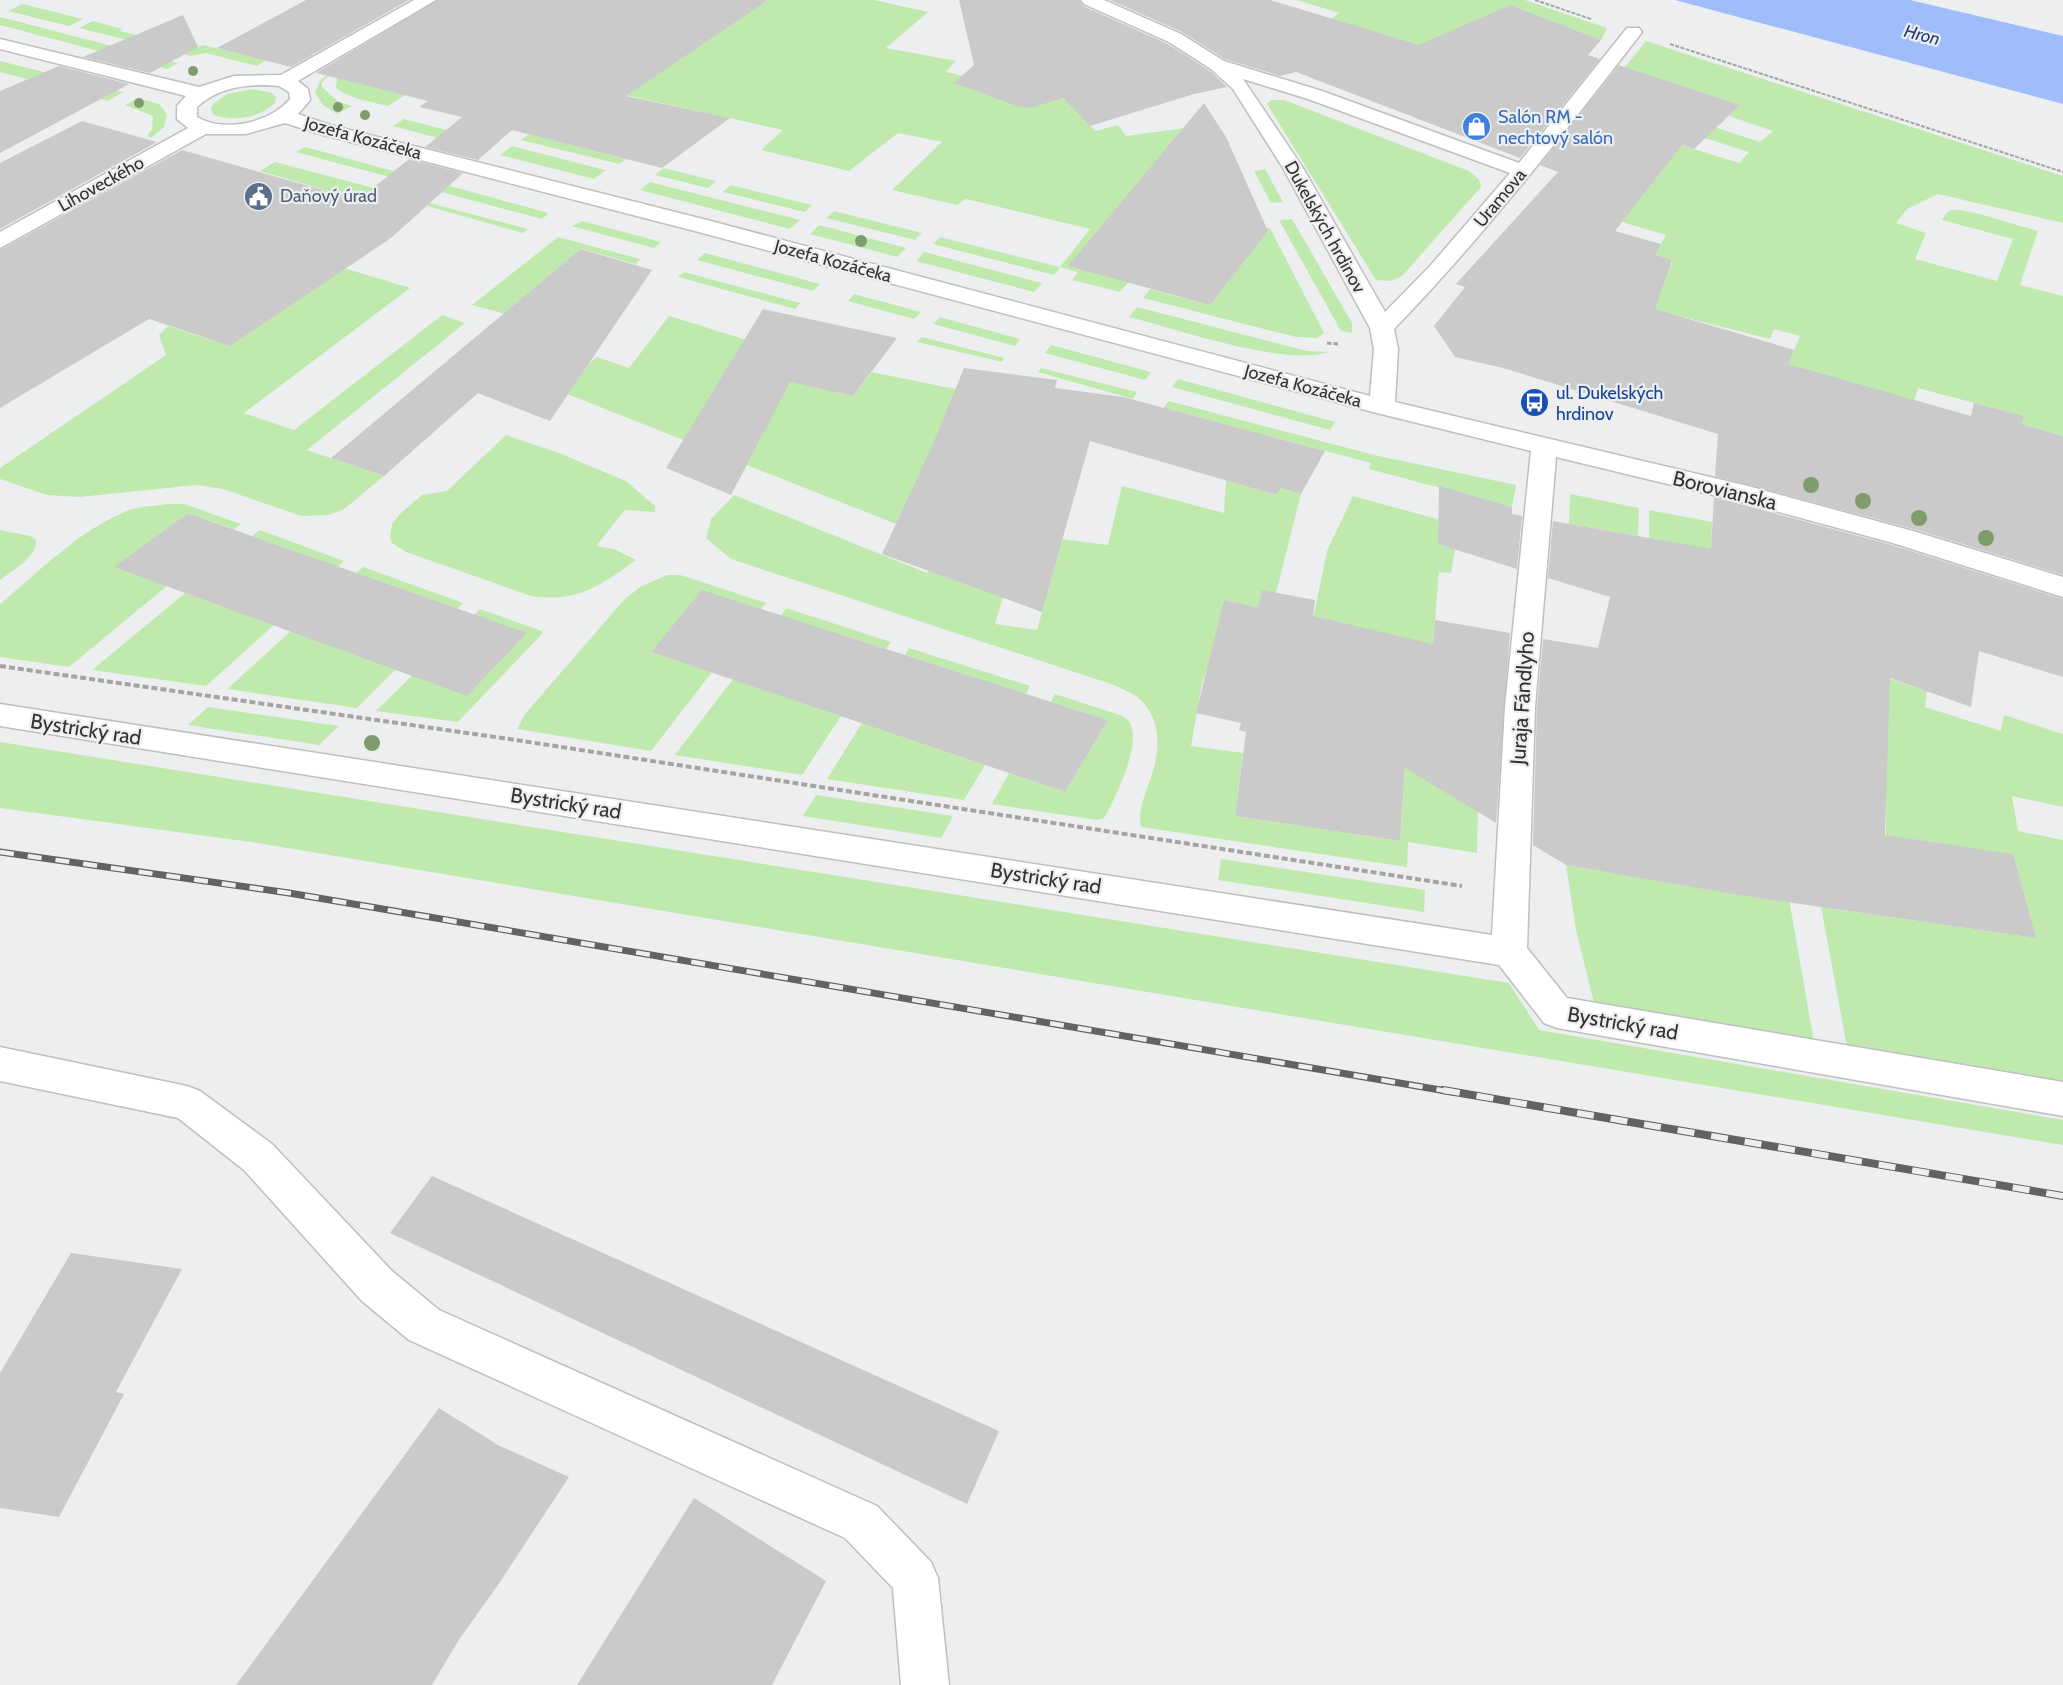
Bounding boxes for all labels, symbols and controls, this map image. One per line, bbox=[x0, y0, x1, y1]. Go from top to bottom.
water label: Hron bbox=[1902, 20, 1942, 50]
place label: Salón RM - nechtový salón bbox=[1498, 106, 1613, 149]
shop icon: Salón RM - nechtový salón bbox=[1461, 111, 1493, 143]
street label: Jozefa Kozáčeka bbox=[301, 112, 424, 164]
street label: Lihoveckého bbox=[54, 151, 148, 217]
street label: Dukelských hrdinov bbox=[1280, 157, 1370, 297]
street label: Uramova bbox=[1469, 164, 1531, 232]
public building icon: Daňový úrad bbox=[243, 180, 275, 212]
place label: Daňový úrad bbox=[280, 185, 377, 207]
street label: Jozefa Kozáčeka bbox=[771, 235, 894, 287]
street label: Jozefa Kozáčeka bbox=[1241, 360, 1364, 412]
place label: ul. Dukelských hrdinov bbox=[1556, 382, 1663, 425]
bus stop icon: ul. Dukelských hrdinov bbox=[1519, 387, 1551, 419]
street label: Borovianska bbox=[1670, 465, 1780, 515]
street label: Juraja Fándlyho bbox=[1505, 631, 1540, 767]
street label: Bystrický rad bbox=[29, 708, 143, 750]
street label: Bystrický rad bbox=[509, 782, 623, 824]
street label: Bystrický rad bbox=[989, 857, 1103, 899]
street label: Bystrický rad bbox=[1566, 1001, 1680, 1045]

